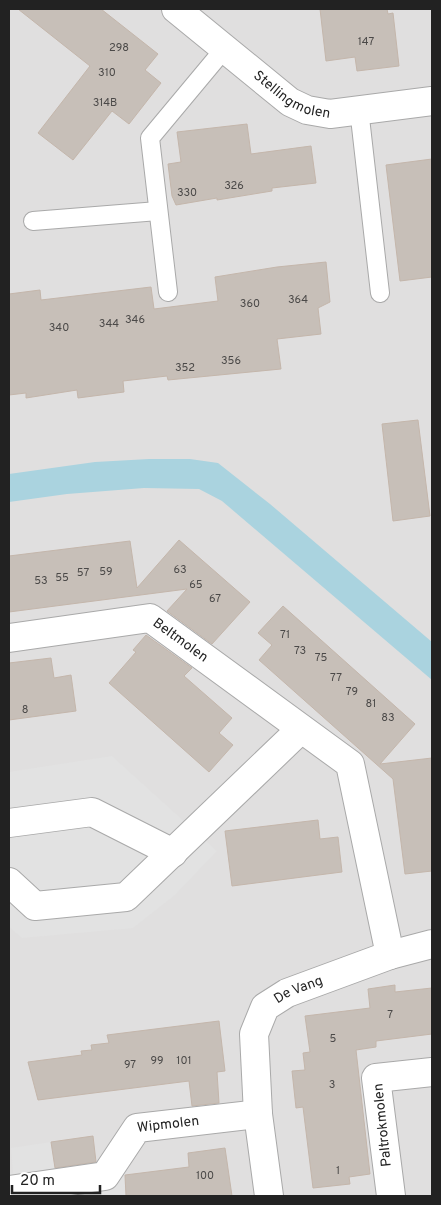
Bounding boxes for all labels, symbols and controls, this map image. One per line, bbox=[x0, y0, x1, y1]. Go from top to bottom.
house number: 147 bbox=[358, 35, 374, 49]
house number: 298 bbox=[109, 41, 129, 55]
house number: 310 bbox=[98, 66, 116, 80]
street label: Stellingmolen bbox=[250, 67, 332, 122]
house number: 314B bbox=[93, 96, 117, 110]
house number: 326 bbox=[224, 179, 244, 193]
house number: 330 bbox=[177, 186, 197, 200]
house number: 364 bbox=[288, 293, 308, 307]
house number: 360 bbox=[240, 297, 260, 311]
house number: 346 bbox=[125, 313, 145, 327]
house number: 344 bbox=[99, 317, 119, 331]
house number: 340 bbox=[49, 321, 69, 335]
house number: 356 bbox=[221, 354, 241, 368]
house number: 352 bbox=[175, 361, 195, 375]
house number: 63 bbox=[173, 563, 187, 577]
house number: 59 bbox=[99, 565, 113, 579]
house number: 57 bbox=[77, 566, 89, 580]
house number: 55 bbox=[55, 571, 69, 585]
house number: 53 bbox=[34, 574, 48, 588]
house number: 65 bbox=[189, 578, 203, 592]
house number: 67 bbox=[209, 592, 221, 606]
street label: Beltmolen bbox=[149, 614, 211, 666]
house number: 71 bbox=[280, 628, 290, 642]
house number: 73 bbox=[294, 644, 306, 658]
house number: 75 bbox=[315, 651, 327, 665]
house number: 77 bbox=[330, 671, 342, 685]
house number: 79 bbox=[346, 685, 358, 699]
house number: 81 bbox=[366, 697, 376, 711]
house number: 8 bbox=[22, 703, 28, 717]
house number: 83 bbox=[381, 711, 395, 725]
street label: De Vang bbox=[271, 972, 325, 1008]
house number: 7 bbox=[387, 1008, 393, 1022]
house number: 5 bbox=[330, 1032, 337, 1046]
house number: 99 bbox=[150, 1054, 164, 1068]
house number: 101 bbox=[176, 1054, 192, 1068]
house number: 97 bbox=[124, 1058, 136, 1072]
house number: 3 bbox=[329, 1078, 335, 1092]
street label: Paltrokmolen bbox=[370, 1082, 396, 1168]
street label: Wipmolen bbox=[136, 1112, 200, 1136]
scale bar bbox=[12, 1162, 100, 1194]
house number: 1 bbox=[336, 1164, 340, 1178]
house number: 100 bbox=[196, 1169, 214, 1183]
text: 20 m bbox=[20, 1172, 55, 1191]

